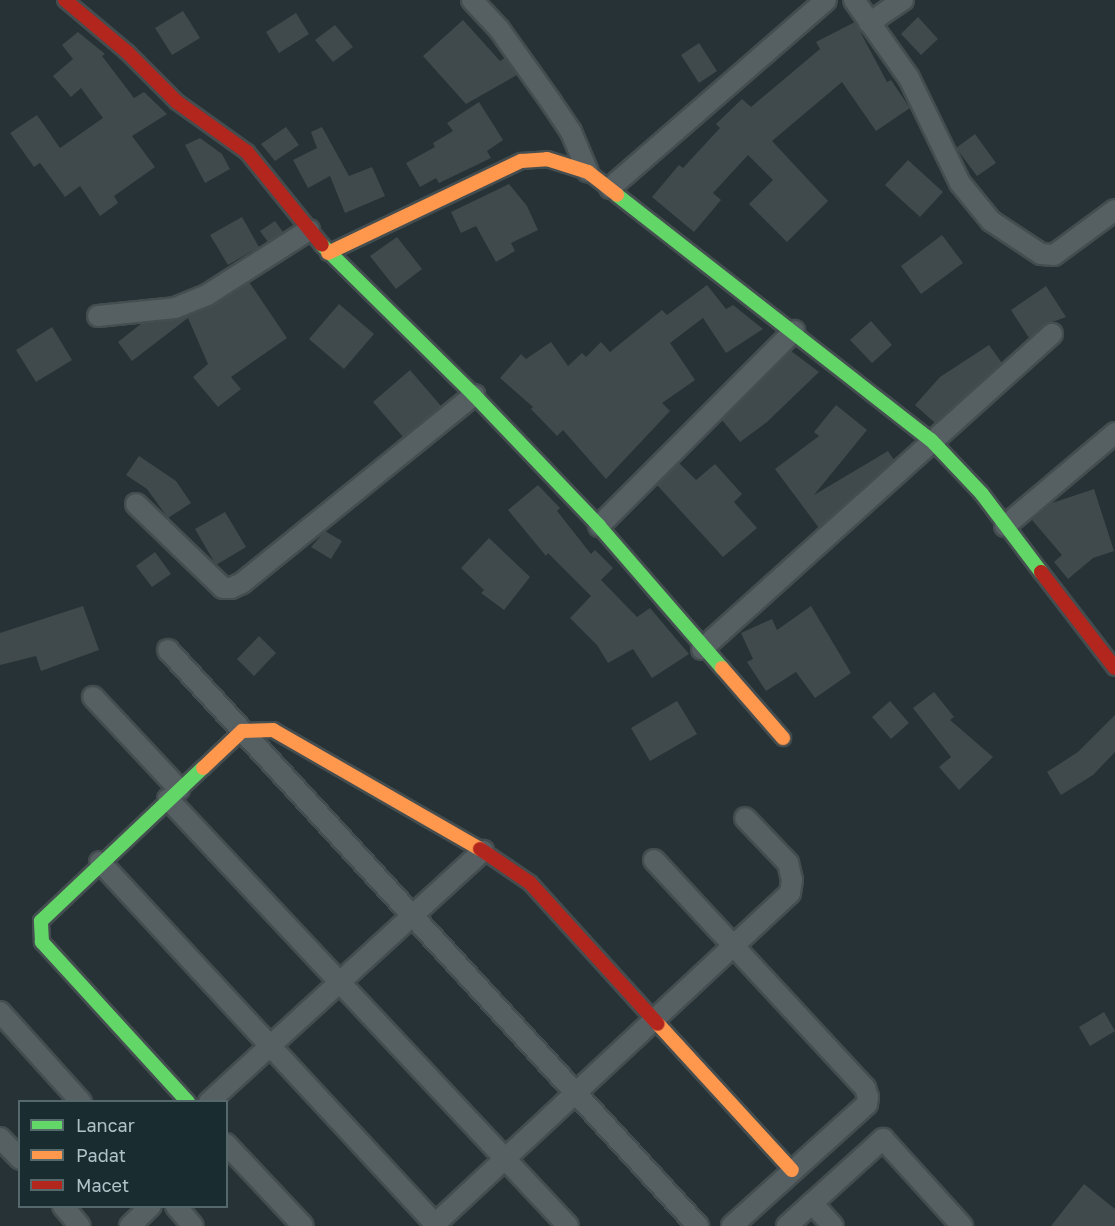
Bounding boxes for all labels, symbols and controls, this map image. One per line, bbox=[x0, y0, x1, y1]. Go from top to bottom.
legend bbox=[18, 1100, 228, 1208]
text: Lancar bbox=[76, 1114, 135, 1136]
text: Padat bbox=[76, 1144, 126, 1166]
text: Macet bbox=[76, 1174, 129, 1196]

